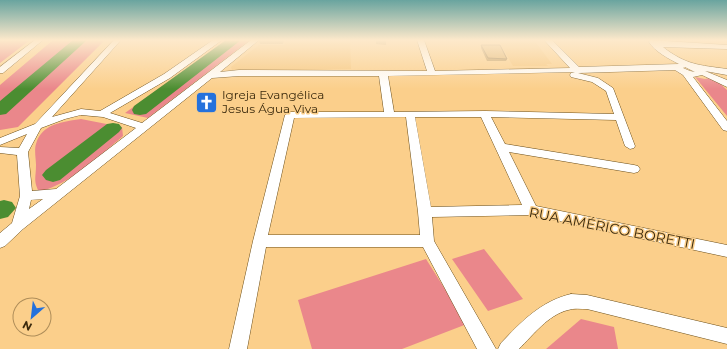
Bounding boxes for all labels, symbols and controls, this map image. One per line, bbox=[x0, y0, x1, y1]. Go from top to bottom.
place label: Igreja Evangélica Jesus Água Viva bbox=[221, 87, 324, 116]
church icon: Igreja Evangélica Jesus Água Viva bbox=[193, 89, 219, 115]
street label: RUA AMÉRICO BORETTI bbox=[527, 203, 697, 253]
north arrow bbox=[12, 297, 52, 337]
text: N bbox=[20, 318, 35, 334]

